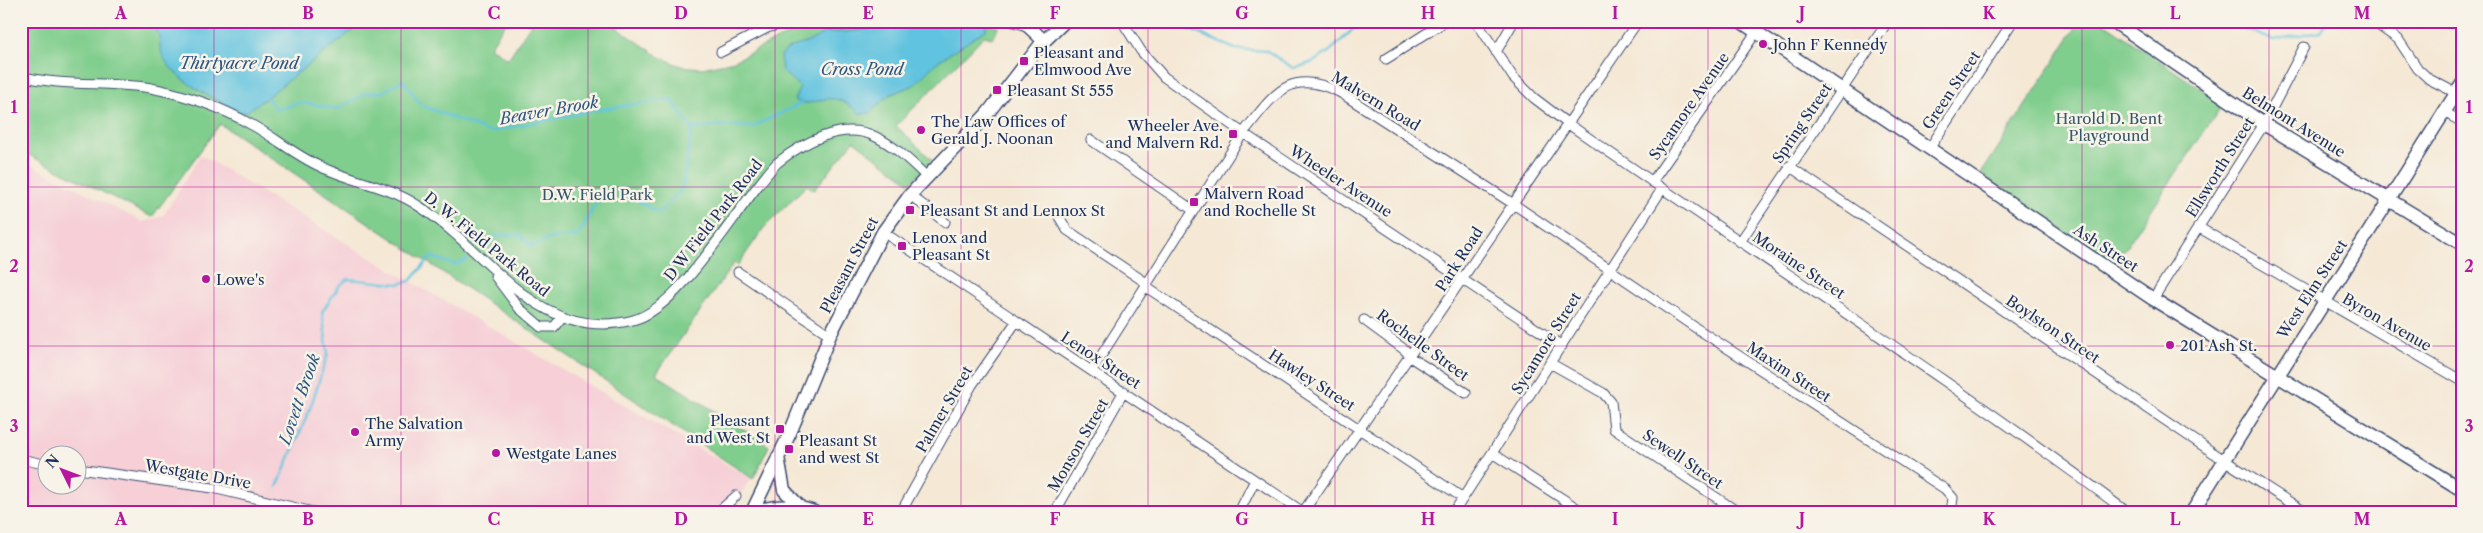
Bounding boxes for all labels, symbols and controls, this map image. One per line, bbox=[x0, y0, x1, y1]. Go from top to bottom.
text: A bbox=[114, 3, 128, 23]
text: B bbox=[302, 3, 314, 23]
text: C bbox=[488, 3, 500, 23]
text: D bbox=[674, 3, 688, 23]
text: E bbox=[862, 3, 874, 23]
text: F bbox=[1050, 3, 1061, 23]
text: G bbox=[1235, 3, 1249, 23]
text: H bbox=[1421, 3, 1435, 23]
text: I bbox=[1612, 3, 1619, 23]
text: J bbox=[1796, 3, 1805, 23]
text: K bbox=[1983, 3, 1997, 23]
text: L bbox=[2169, 3, 2181, 23]
text: M bbox=[2354, 3, 2371, 23]
place label: John F Kennedy bbox=[1771, 35, 1888, 54]
marker: John F Kennedy bbox=[1757, 38, 1769, 50]
place label: Pleasant and Elmwood Ave bbox=[1034, 43, 1132, 79]
street label: Green Street bbox=[1918, 46, 1985, 133]
street label: Sycamore Avenue bbox=[1645, 49, 1733, 163]
water label: Thirtyacre Pond bbox=[180, 53, 300, 73]
marker: Pleasant and Elmwood Ave bbox=[1018, 55, 1030, 67]
water label: Cross Pond bbox=[821, 59, 905, 79]
street label: Malvern Road bbox=[1328, 67, 1424, 135]
street label: Spring Street bbox=[1768, 79, 1836, 167]
place label: Pleasant St 555 bbox=[1007, 81, 1114, 100]
street label: Belmont Avenue bbox=[2239, 83, 2349, 161]
marker: Pleasant St 555 bbox=[991, 84, 1003, 96]
water label: Beaver Brook bbox=[496, 91, 601, 129]
text: 1 bbox=[10, 97, 18, 117]
text: 1 bbox=[2465, 97, 2473, 117]
park label: Harold D. Bent Playground bbox=[2056, 109, 2163, 145]
place label: The Law Offices of Gerald J. Noonan bbox=[931, 112, 1067, 148]
street label: Ellsworth Street bbox=[2182, 113, 2259, 221]
place label: Wheeler Ave. and Malvern Rd. bbox=[1105, 116, 1223, 152]
marker: The Law Offices of Gerald J. Noonan bbox=[915, 124, 927, 136]
marker: Wheeler Ave. and Malvern Rd. bbox=[1227, 128, 1239, 140]
street label: Wheeler Avenue bbox=[1285, 140, 1396, 221]
street label: D W Field Park Road bbox=[660, 155, 766, 285]
place label: Malvern Road and Rochelle St bbox=[1204, 184, 1316, 220]
park label: D.W. Field Park bbox=[542, 185, 654, 204]
street label: D. W. Field Park Road bbox=[420, 188, 554, 300]
marker: Malvern Road and Rochelle St bbox=[1188, 196, 1200, 208]
place label: Pleasant St and Lennox St bbox=[920, 201, 1106, 220]
marker: Pleasant St and Lennox St bbox=[904, 204, 916, 216]
street label: Pleasant Street bbox=[816, 213, 883, 316]
street label: Ash Street bbox=[2069, 219, 2143, 276]
street label: Park Road bbox=[1431, 223, 1487, 295]
street label: Moraine Street bbox=[1749, 227, 1849, 303]
place label: Lenox and Pleasant St bbox=[912, 228, 991, 264]
street label: West Elm Street bbox=[2272, 235, 2352, 343]
marker: Lenox and Pleasant St bbox=[896, 240, 908, 252]
text: 2 bbox=[9, 256, 19, 276]
text: 2 bbox=[2464, 256, 2474, 276]
place label: Lowe's bbox=[216, 270, 265, 289]
marker: Lowe's bbox=[200, 273, 212, 285]
street label: Sycamore Street bbox=[1507, 288, 1585, 398]
street label: Byron Avenue bbox=[2339, 289, 2435, 355]
street label: Boylston Street bbox=[2003, 291, 2104, 368]
street label: Rochelle Street bbox=[1373, 305, 1473, 385]
street label: Lenox Street bbox=[1057, 327, 1145, 393]
place label: 201 Ash St. bbox=[2180, 336, 2257, 355]
street label: Maxim Street bbox=[1743, 338, 1835, 407]
marker: 201 Ash St. bbox=[2164, 339, 2176, 351]
street label: Hawley Street bbox=[1265, 345, 1359, 415]
water label: Lovett Brook bbox=[273, 350, 324, 449]
street label: Palmer Street bbox=[912, 362, 977, 456]
street label: Monson Street bbox=[1044, 394, 1113, 495]
place label: Pleasant and West St bbox=[687, 411, 771, 447]
place label: The Salvation Army bbox=[364, 414, 464, 450]
text: 3 bbox=[9, 416, 19, 436]
text: 3 bbox=[2464, 416, 2474, 436]
marker: Pleasant and West St bbox=[774, 423, 786, 435]
street label: Sewell Street bbox=[1639, 425, 1727, 493]
marker: The Salvation Army bbox=[349, 426, 361, 438]
place label: Pleasant St and west St bbox=[799, 431, 880, 467]
marker: Pleasant St and west St bbox=[783, 443, 795, 455]
place label: Westgate Lanes bbox=[505, 444, 617, 463]
north arrow bbox=[38, 446, 88, 496]
marker: Westgate Lanes bbox=[490, 447, 502, 459]
text: N bbox=[42, 451, 63, 472]
street label: Westgate Drive bbox=[142, 455, 253, 493]
text: A bbox=[114, 509, 128, 529]
text: B bbox=[302, 509, 314, 529]
text: C bbox=[488, 509, 500, 529]
text: D bbox=[674, 509, 688, 529]
text: E bbox=[862, 509, 874, 529]
text: F bbox=[1050, 509, 1061, 529]
text: G bbox=[1235, 509, 1249, 529]
text: H bbox=[1421, 509, 1435, 529]
text: I bbox=[1612, 509, 1619, 529]
text: J bbox=[1796, 509, 1805, 529]
text: K bbox=[1983, 509, 1997, 529]
text: L bbox=[2169, 509, 2181, 529]
text: M bbox=[2354, 509, 2371, 529]

